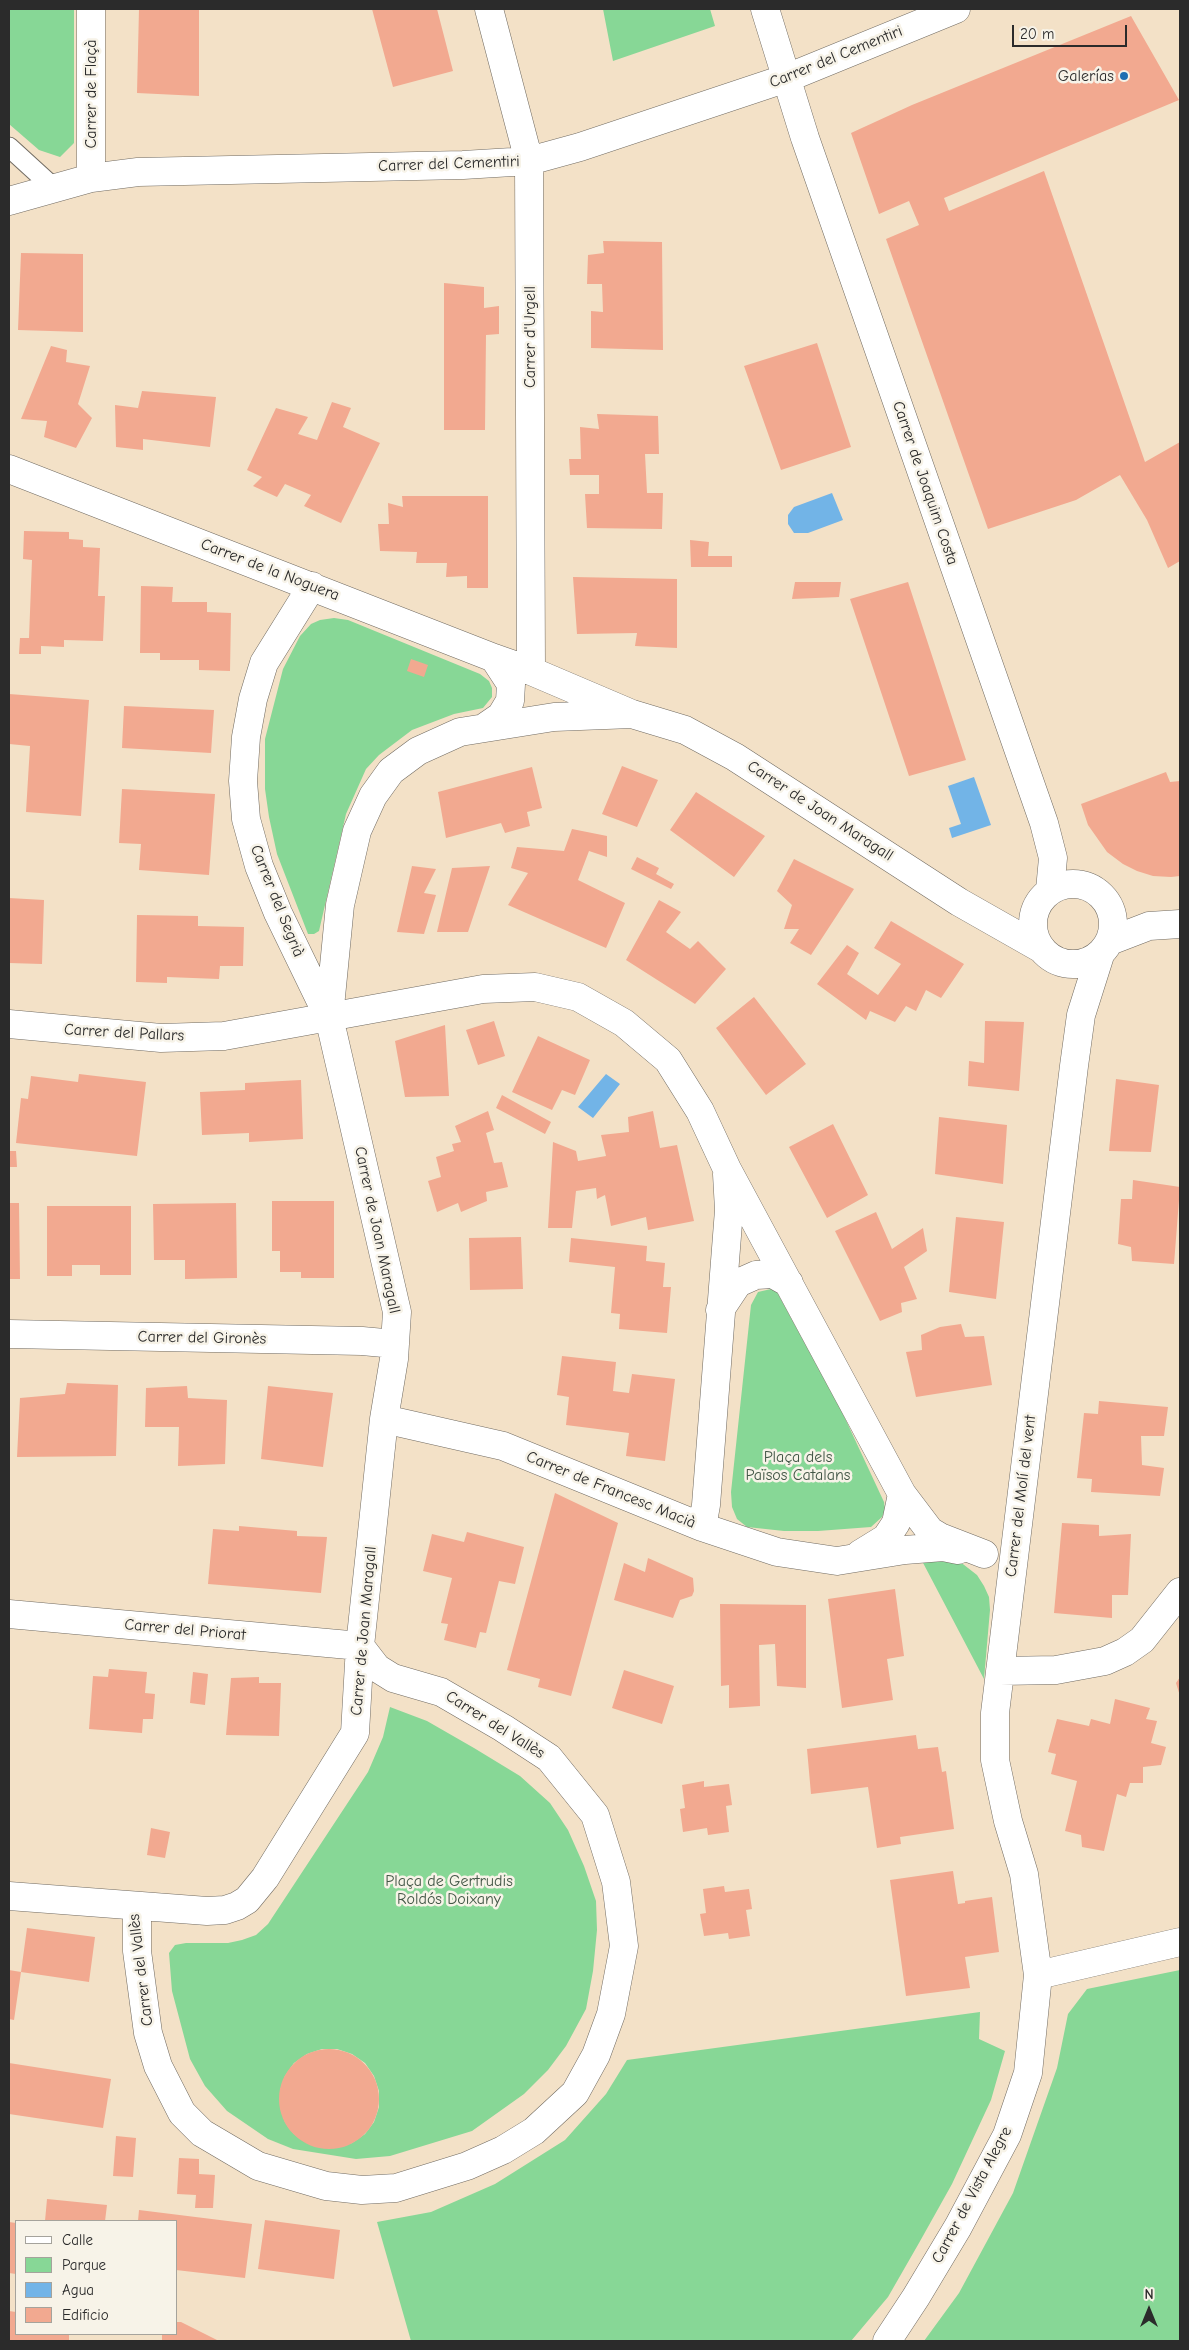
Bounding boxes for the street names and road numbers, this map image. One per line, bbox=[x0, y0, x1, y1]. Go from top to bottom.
street label: Carrer del Cementiri bbox=[767, 22, 905, 92]
street label: Carrer de Flaçà bbox=[81, 40, 101, 148]
street label: Carrer del Cementiri bbox=[378, 152, 520, 176]
street label: Carrer d'Urgell bbox=[520, 286, 540, 388]
street label: Carrer de Joaquim Costa bbox=[888, 399, 962, 567]
street label: Carrer de la Noguera bbox=[198, 535, 342, 605]
street label: Carrer de Joan Maragall bbox=[743, 757, 897, 865]
street label: Carrer del Segrià bbox=[246, 842, 308, 960]
street label: Carrer del Pallars bbox=[63, 1020, 185, 1046]
street label: Carrer de Joan Maragall bbox=[350, 1145, 404, 1315]
street label: Carrer del Gironès bbox=[137, 1327, 267, 1349]
street label: Carrer del Molí del vent bbox=[1002, 1414, 1040, 1578]
street label: Carrer de Francesc Macià bbox=[523, 1447, 699, 1533]
street label: Carrer de Joan Maragall bbox=[347, 1546, 381, 1716]
street label: Carrer del Priorat bbox=[123, 1615, 247, 1645]
street label: Carrer del Vallès bbox=[442, 1687, 548, 1763]
street label: Carrer del Vallès bbox=[125, 1913, 157, 2027]
street label: Carrer de Vista Alegre bbox=[928, 2123, 1016, 2267]

